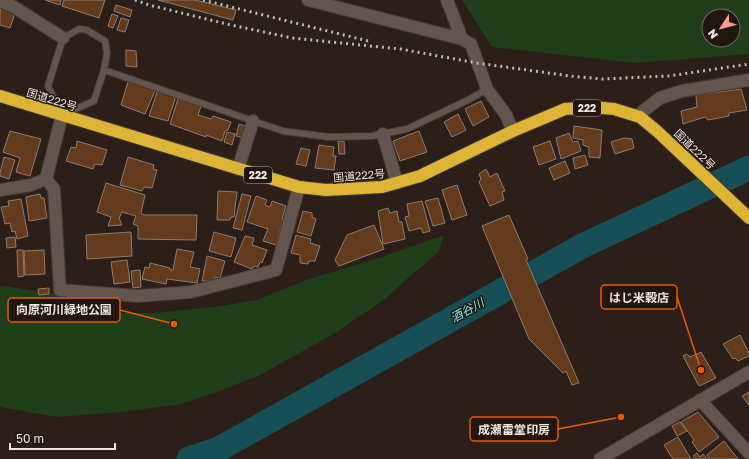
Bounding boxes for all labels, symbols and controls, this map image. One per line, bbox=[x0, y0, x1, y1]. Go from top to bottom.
north arrow bbox=[701, 8, 741, 48]
text: N bbox=[705, 27, 720, 41]
street label: 国道222号 bbox=[25, 85, 79, 113]
road number: 222 bbox=[573, 100, 601, 116]
street label: 国道222号 bbox=[672, 126, 718, 172]
street label: 国道222号 bbox=[332, 166, 386, 184]
road number: 222 bbox=[244, 167, 272, 183]
callout: はじ米穀店 bbox=[601, 285, 677, 309]
text: はじ米穀店 bbox=[609, 290, 669, 305]
water label: 酒谷川 bbox=[448, 294, 488, 325]
callout: 向原河川緑地公園 bbox=[8, 298, 120, 322]
text: 向原河川緑地公園 bbox=[16, 302, 112, 317]
callout: 成瀬雷堂印房 bbox=[470, 417, 558, 441]
text: 成瀬雷堂印房 bbox=[478, 422, 550, 437]
scale bar bbox=[10, 425, 115, 451]
text: 50 m bbox=[16, 431, 44, 446]

